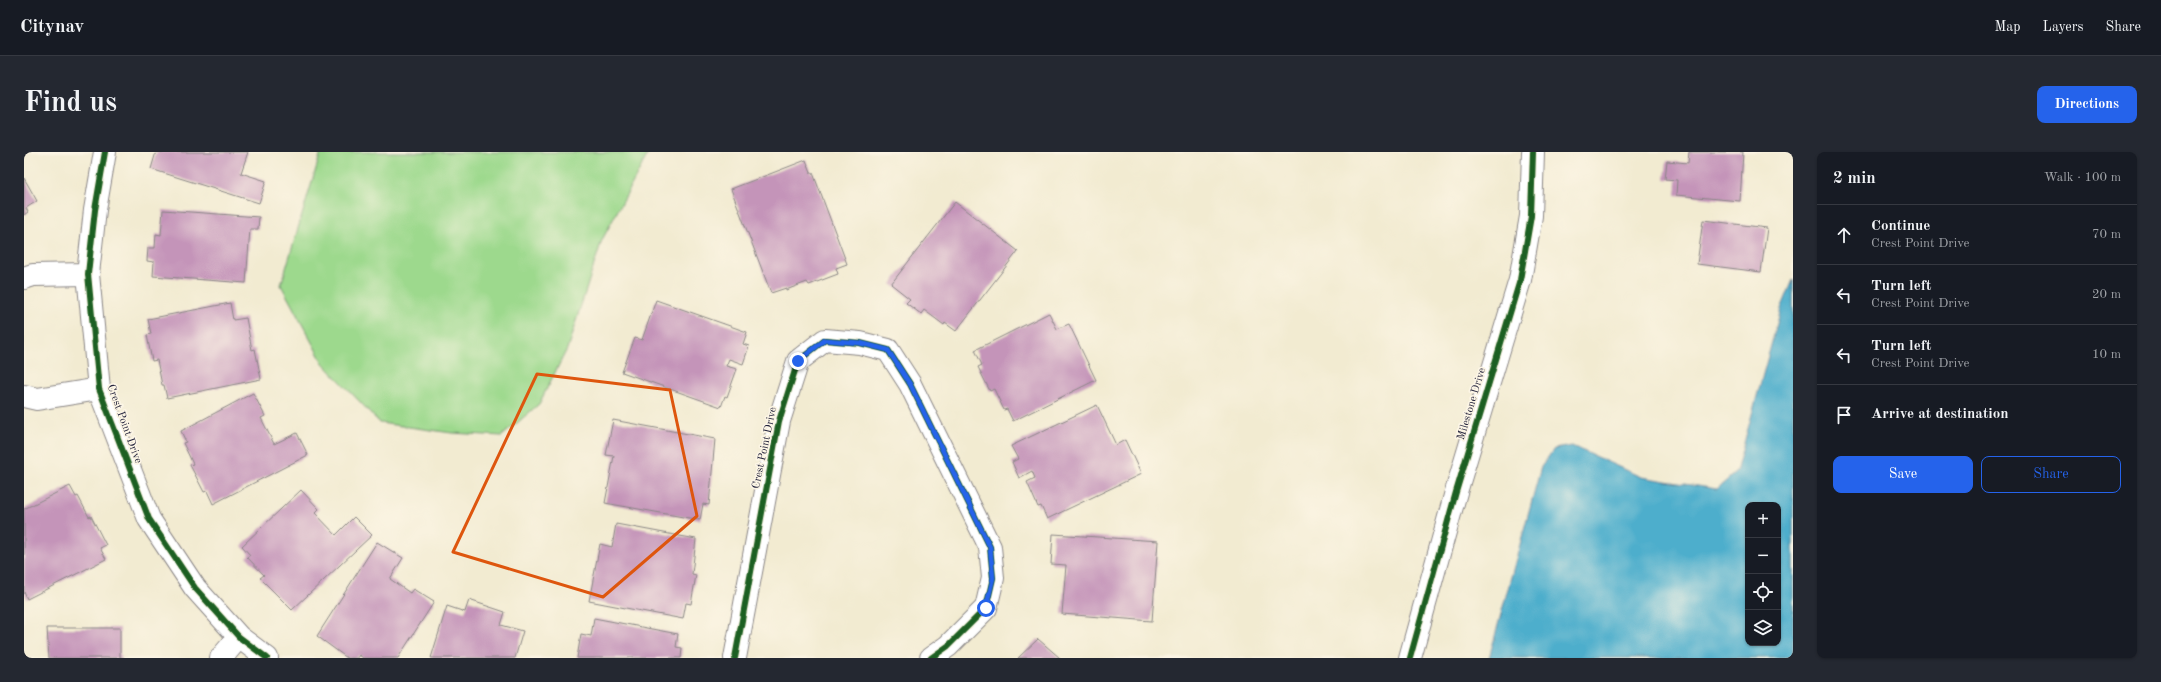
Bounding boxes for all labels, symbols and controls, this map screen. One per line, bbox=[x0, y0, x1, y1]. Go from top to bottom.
text: Citynav bbox=[20, 18, 84, 37]
text: Map bbox=[1995, 20, 2021, 34]
text: Layers bbox=[2043, 20, 2084, 34]
text: Share bbox=[2106, 20, 2141, 34]
button: Directions bbox=[2037, 86, 2137, 123]
text: Find us bbox=[24, 90, 117, 118]
text: 2 min bbox=[1833, 170, 1876, 187]
text: Walk · 100 m bbox=[2044, 171, 2121, 184]
text: Continue bbox=[1871, 219, 1930, 234]
icon: ahead bbox=[1833, 224, 1855, 246]
text: 70 m bbox=[2092, 228, 2121, 241]
text: Crest Point Drive bbox=[1871, 237, 1969, 250]
text: Turn left bbox=[1871, 279, 1931, 294]
icon: left bbox=[1833, 284, 1855, 306]
text: 20 m bbox=[2092, 288, 2121, 301]
text: Crest Point Drive bbox=[1871, 297, 1969, 310]
text: Turn left bbox=[1871, 339, 1931, 354]
icon: left bbox=[1833, 344, 1855, 366]
text: 10 m bbox=[2092, 348, 2121, 361]
route end bbox=[789, 352, 807, 370]
text: Crest Point Drive bbox=[1871, 357, 1969, 370]
street label: Milestone Drive bbox=[1456, 367, 1488, 441]
street label: Crest Point Drive bbox=[105, 383, 143, 465]
icon: arrive bbox=[1833, 404, 1855, 426]
street label: Crest Point Drive bbox=[751, 406, 779, 490]
text: Arrive at destination bbox=[1871, 407, 2009, 422]
button: Save bbox=[1833, 456, 1973, 493]
button: Share bbox=[1981, 456, 2121, 493]
map controls bbox=[1745, 502, 1781, 646]
button: + bbox=[1745, 502, 1781, 538]
button: − bbox=[1745, 538, 1781, 574]
button: locate bbox=[1745, 574, 1781, 610]
route start bbox=[977, 599, 995, 617]
button: layers bbox=[1745, 610, 1781, 646]

